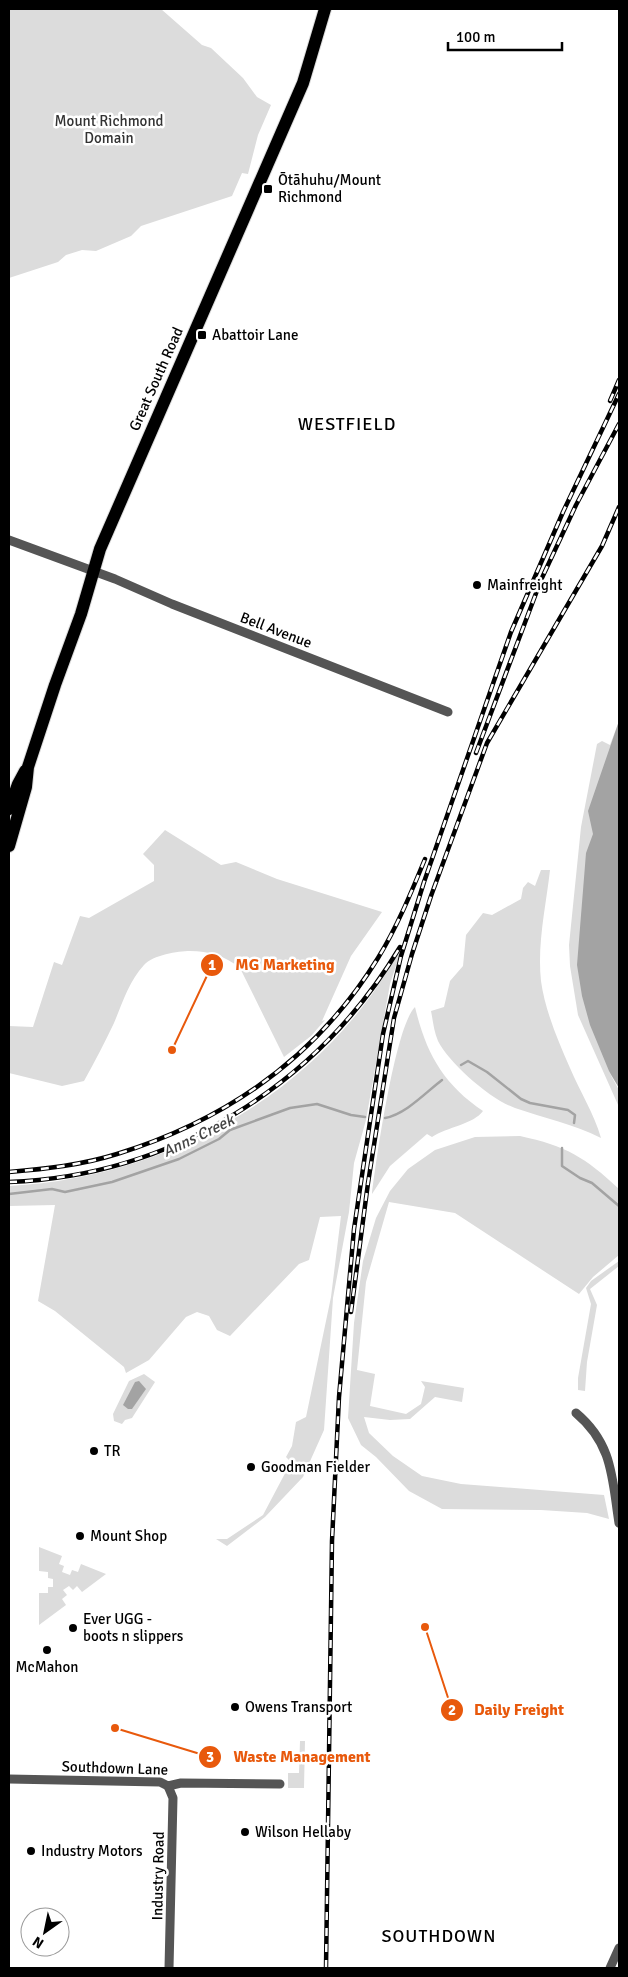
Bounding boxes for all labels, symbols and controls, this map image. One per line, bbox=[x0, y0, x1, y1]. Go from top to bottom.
scale bar bbox=[448, 20, 562, 52]
text: 100 m bbox=[456, 28, 496, 46]
park label: Mount Richmond Domain bbox=[54, 112, 164, 147]
place label: Ōtāhuhu/Mount Richmond bbox=[278, 171, 381, 206]
marker: Ōtāhuhu/Mount Richmond bbox=[262, 183, 274, 195]
street label: Great South Road bbox=[125, 324, 187, 434]
place label: Abattoir Lane bbox=[212, 326, 299, 344]
marker: Abattoir Lane bbox=[196, 329, 208, 341]
district label: WESTFIELD bbox=[298, 413, 396, 435]
place label: Mainfreight bbox=[487, 576, 562, 594]
marker: Mainfreight bbox=[471, 579, 483, 591]
street label: Bell Avenue bbox=[238, 608, 314, 652]
callout: MG Marketing bbox=[200, 949, 344, 980]
text: MG Marketing bbox=[235, 955, 335, 975]
text: 1 bbox=[208, 956, 216, 974]
water label: Anns Creek bbox=[159, 1109, 239, 1162]
place label: TR bbox=[104, 1442, 120, 1460]
marker: TR bbox=[88, 1445, 100, 1457]
place label: Goodman Fielder bbox=[261, 1458, 370, 1476]
marker: Goodman Fielder bbox=[245, 1461, 257, 1473]
place label: Mount Shop bbox=[90, 1527, 167, 1545]
marker: Mount Shop bbox=[74, 1530, 86, 1542]
place label: Ever UGG - boots n slippers bbox=[83, 1610, 184, 1645]
marker: Ever UGG - boots n slippers bbox=[67, 1622, 79, 1634]
marker: McMahon bbox=[41, 1644, 53, 1656]
place label: McMahon bbox=[15, 1658, 79, 1676]
callout: Daily Freight bbox=[439, 1694, 574, 1725]
place label: Owens Transport bbox=[245, 1698, 352, 1716]
text: Daily Freight bbox=[474, 1700, 564, 1720]
marker: Owens Transport bbox=[229, 1701, 241, 1713]
text: 2 bbox=[448, 1701, 456, 1719]
callout: Waste Management bbox=[198, 1741, 380, 1772]
text: Waste Management bbox=[233, 1747, 371, 1767]
text: 3 bbox=[206, 1748, 214, 1766]
street label: Southdown Lane bbox=[61, 1757, 169, 1779]
place label: Wilson Hellaby bbox=[255, 1823, 351, 1841]
marker: Wilson Hellaby bbox=[239, 1826, 251, 1838]
street label: Industry Road bbox=[148, 1831, 168, 1921]
place label: Industry Motors bbox=[41, 1842, 143, 1860]
marker: Industry Motors bbox=[25, 1845, 37, 1857]
north arrow bbox=[20, 1907, 70, 1957]
district label: SOUTHDOWN bbox=[382, 1925, 496, 1947]
text: N bbox=[29, 1933, 47, 1952]

